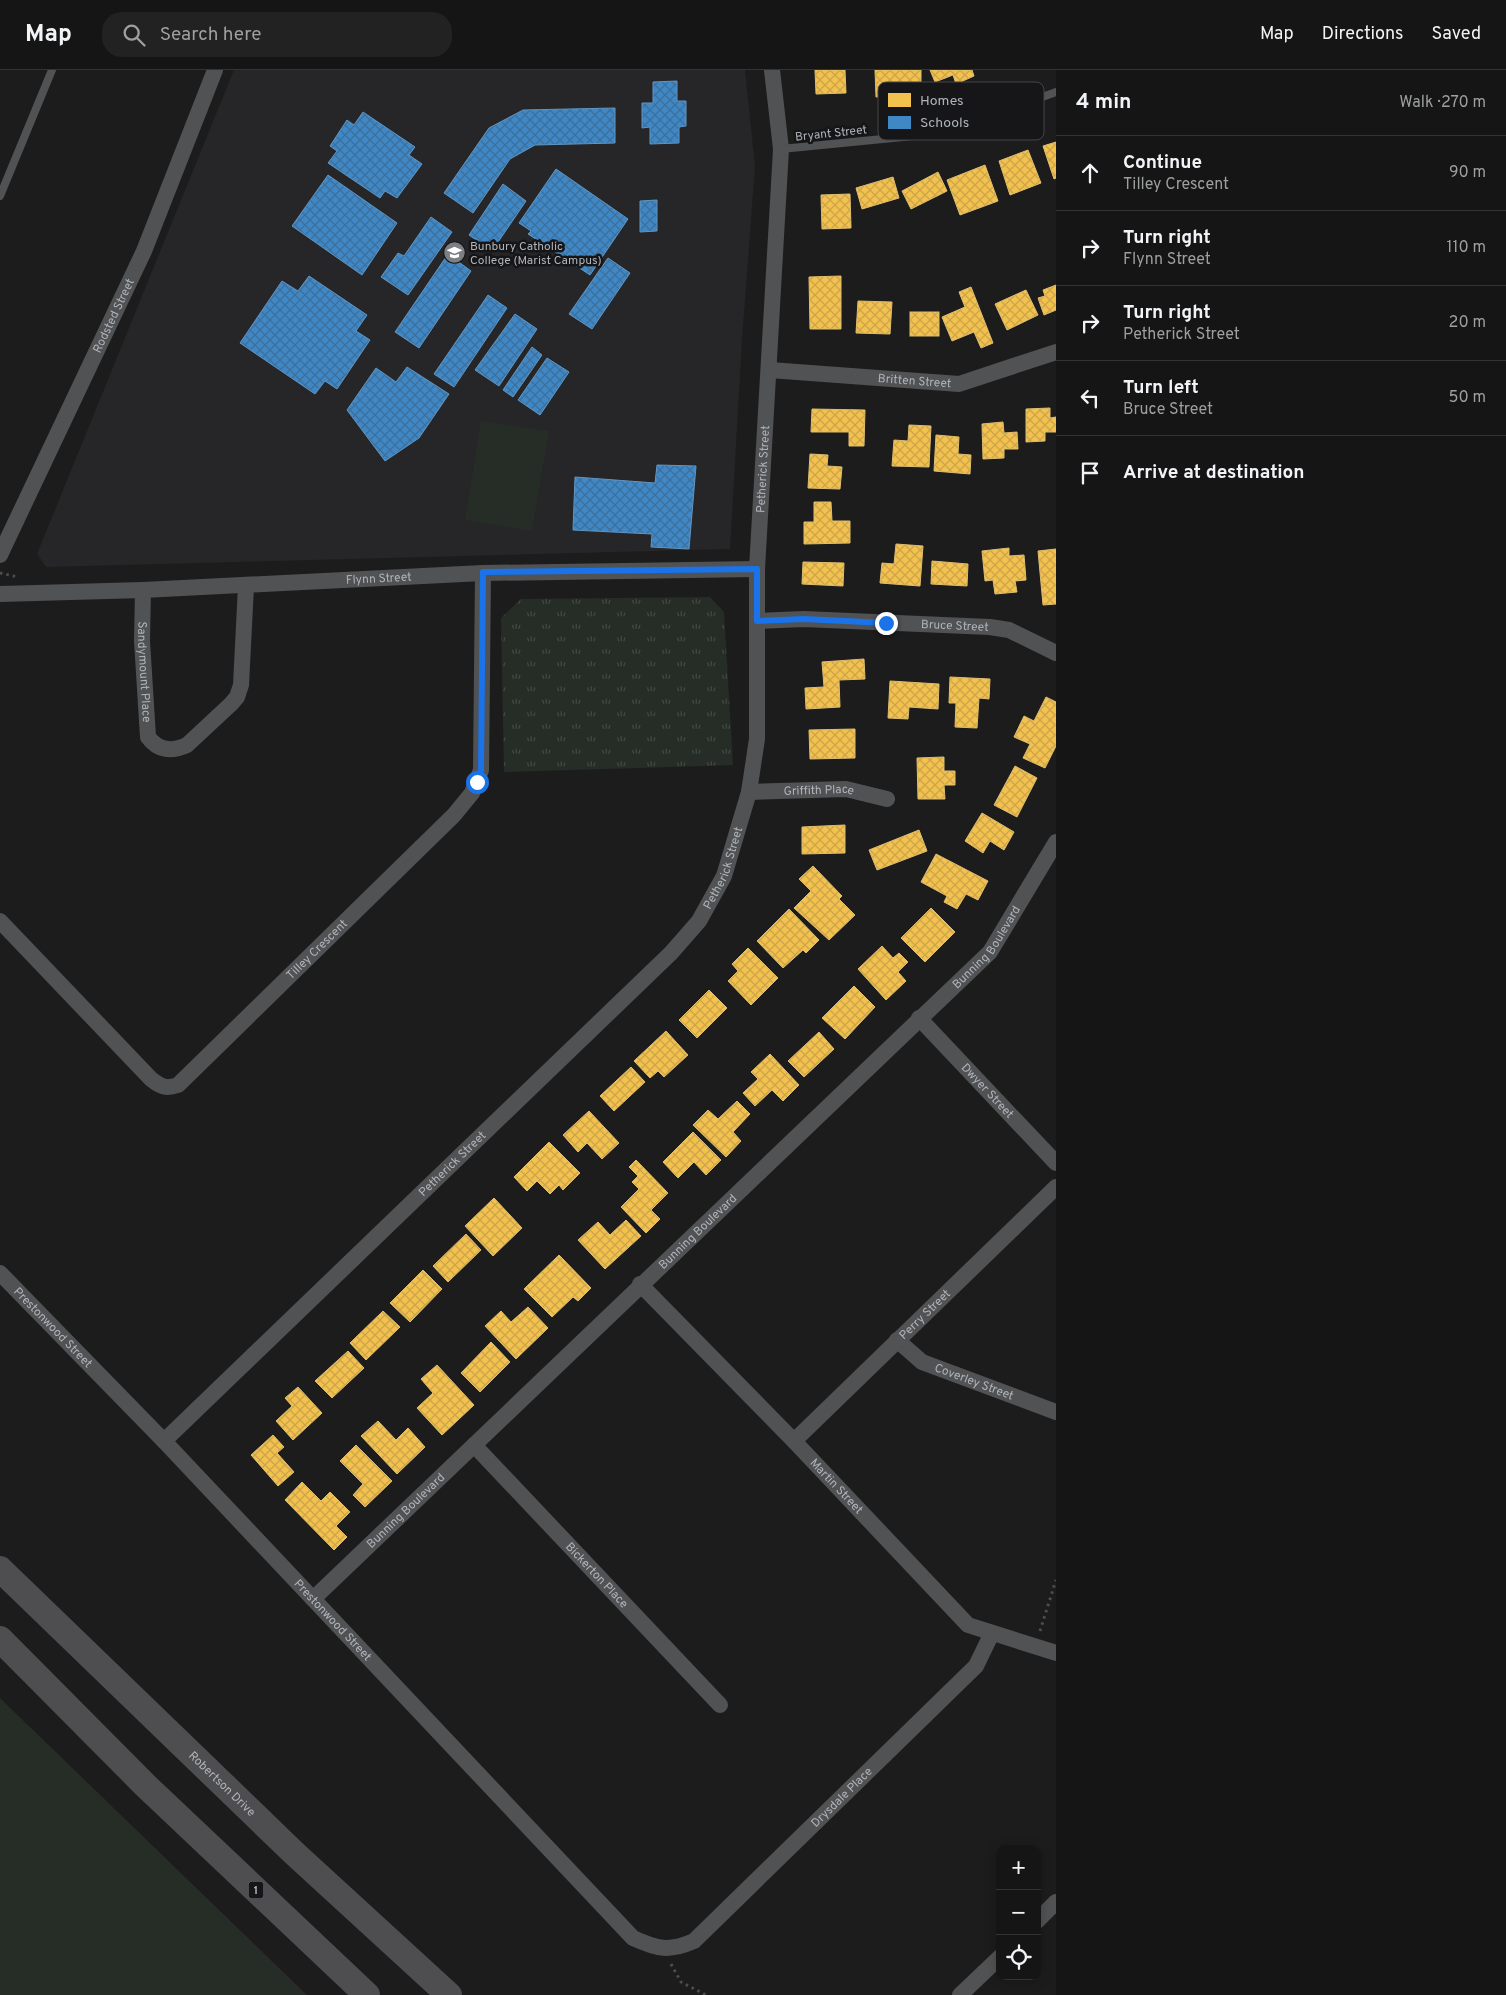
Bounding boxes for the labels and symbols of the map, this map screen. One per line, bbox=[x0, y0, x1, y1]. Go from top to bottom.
legend bbox=[878, 82, 1044, 140]
text: Homes bbox=[920, 93, 964, 110]
text: Schools bbox=[920, 115, 969, 132]
street label: Bryant Street bbox=[794, 122, 868, 146]
place label: Bunbury Catholic College (Marist Campus) bbox=[470, 239, 602, 269]
school or university icon: Bunbury Catholic College (Marist Campus) bbox=[442, 241, 466, 265]
street label: Rodsted Street bbox=[90, 276, 139, 356]
street label: Britten Street bbox=[877, 371, 952, 392]
street label: Petherick Street bbox=[753, 425, 774, 513]
street label: Flynn Street bbox=[345, 570, 412, 589]
route end bbox=[875, 612, 898, 635]
street label: Bruce Street bbox=[921, 617, 989, 636]
street label: Sandymount Place bbox=[133, 621, 154, 723]
route start bbox=[466, 771, 489, 794]
street label: Griffith Place bbox=[783, 782, 856, 800]
street label: Petherick Street bbox=[700, 825, 747, 912]
street label: Bunning Boulevard bbox=[949, 903, 1025, 993]
street label: Tilley Crescent bbox=[283, 916, 351, 984]
street label: Dwyer Street bbox=[957, 1060, 1017, 1122]
street label: Petherick Street bbox=[416, 1128, 490, 1201]
street label: Bunning Boulevard bbox=[656, 1191, 741, 1273]
street label: Prestonwood Street bbox=[9, 1284, 95, 1372]
street label: Perry Street bbox=[896, 1286, 955, 1344]
street label: Coverley Street bbox=[932, 1360, 1016, 1404]
street label: Martin Street bbox=[806, 1456, 866, 1518]
street label: Bunning Boulevard bbox=[364, 1470, 449, 1552]
street label: Bickerton Place bbox=[561, 1539, 631, 1612]
street label: Prestonwood Street bbox=[290, 1577, 375, 1665]
street label: Robertson Drive bbox=[185, 1748, 259, 1821]
street label: Drysdale Place bbox=[808, 1764, 876, 1831]
road number: 1 bbox=[248, 1882, 264, 1898]

